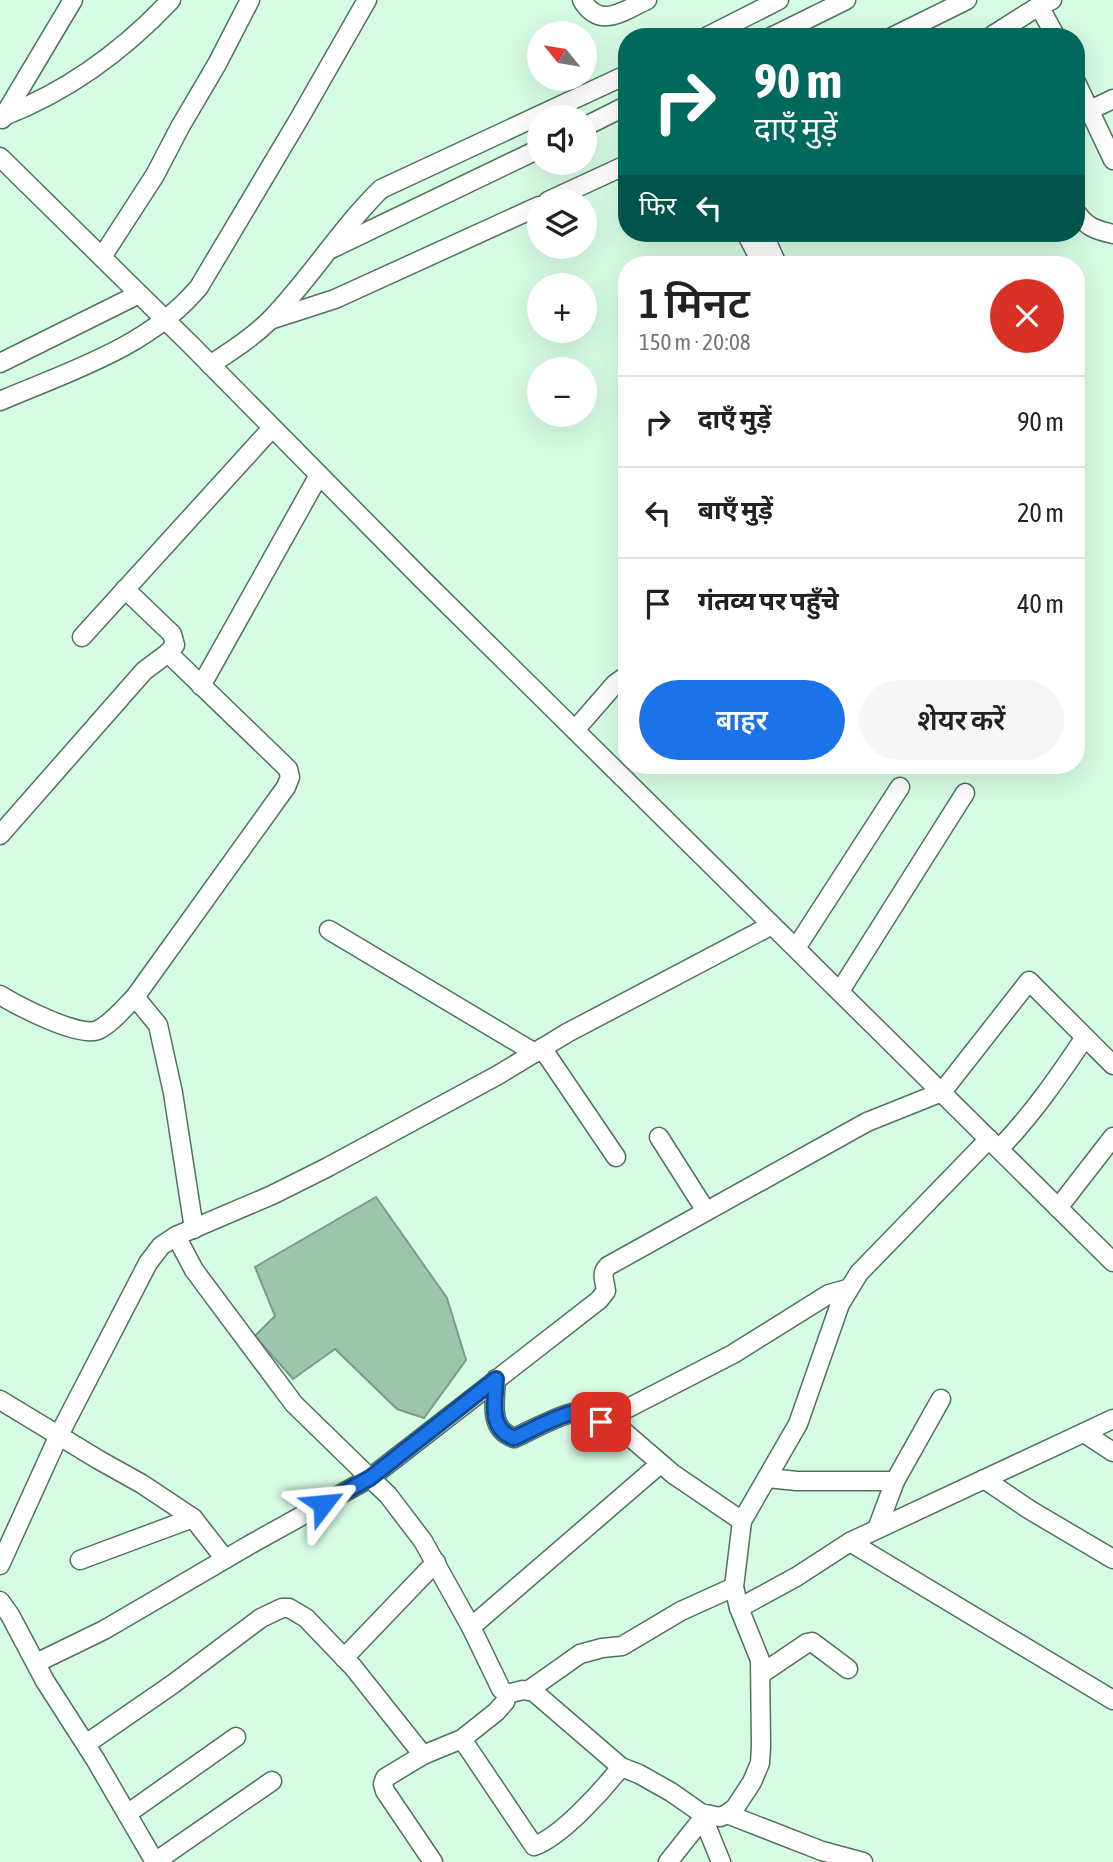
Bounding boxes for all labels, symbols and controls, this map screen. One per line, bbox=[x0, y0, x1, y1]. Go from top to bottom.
north arrow bbox=[527, 21, 597, 91]
map controls bbox=[527, 21, 597, 427]
text: 90 m bbox=[754, 52, 842, 108]
icon: right bbox=[639, 56, 730, 147]
button: sound bbox=[527, 105, 597, 175]
text: दाएँ मुड़ें bbox=[754, 110, 838, 147]
button: layers bbox=[527, 189, 597, 259]
icon: left bbox=[690, 189, 728, 227]
text: फिर bbox=[639, 191, 676, 221]
button: + bbox=[527, 273, 597, 343]
text: 1 मिनट bbox=[639, 279, 750, 327]
button: close bbox=[990, 279, 1064, 353]
text: 150 m · 20:08 bbox=[639, 329, 751, 355]
button: − bbox=[527, 357, 597, 427]
icon: right bbox=[639, 403, 677, 441]
text: दाएँ मुड़ें bbox=[698, 404, 771, 434]
text: 90 m bbox=[1017, 407, 1064, 437]
icon: left bbox=[639, 494, 677, 532]
text: बाएँ मुड़ें bbox=[698, 495, 773, 525]
text: 20 m bbox=[1017, 498, 1064, 528]
icon: arrive bbox=[639, 585, 677, 623]
text: गंतव्य पर पहुँचे bbox=[698, 586, 839, 616]
text: 40 m bbox=[1017, 589, 1064, 619]
button: बाहर bbox=[639, 680, 845, 760]
button: शेयर करें bbox=[859, 680, 1064, 760]
pin bbox=[571, 1392, 631, 1452]
icon: arrive bbox=[582, 1403, 620, 1441]
position arrow bbox=[286, 1467, 360, 1541]

